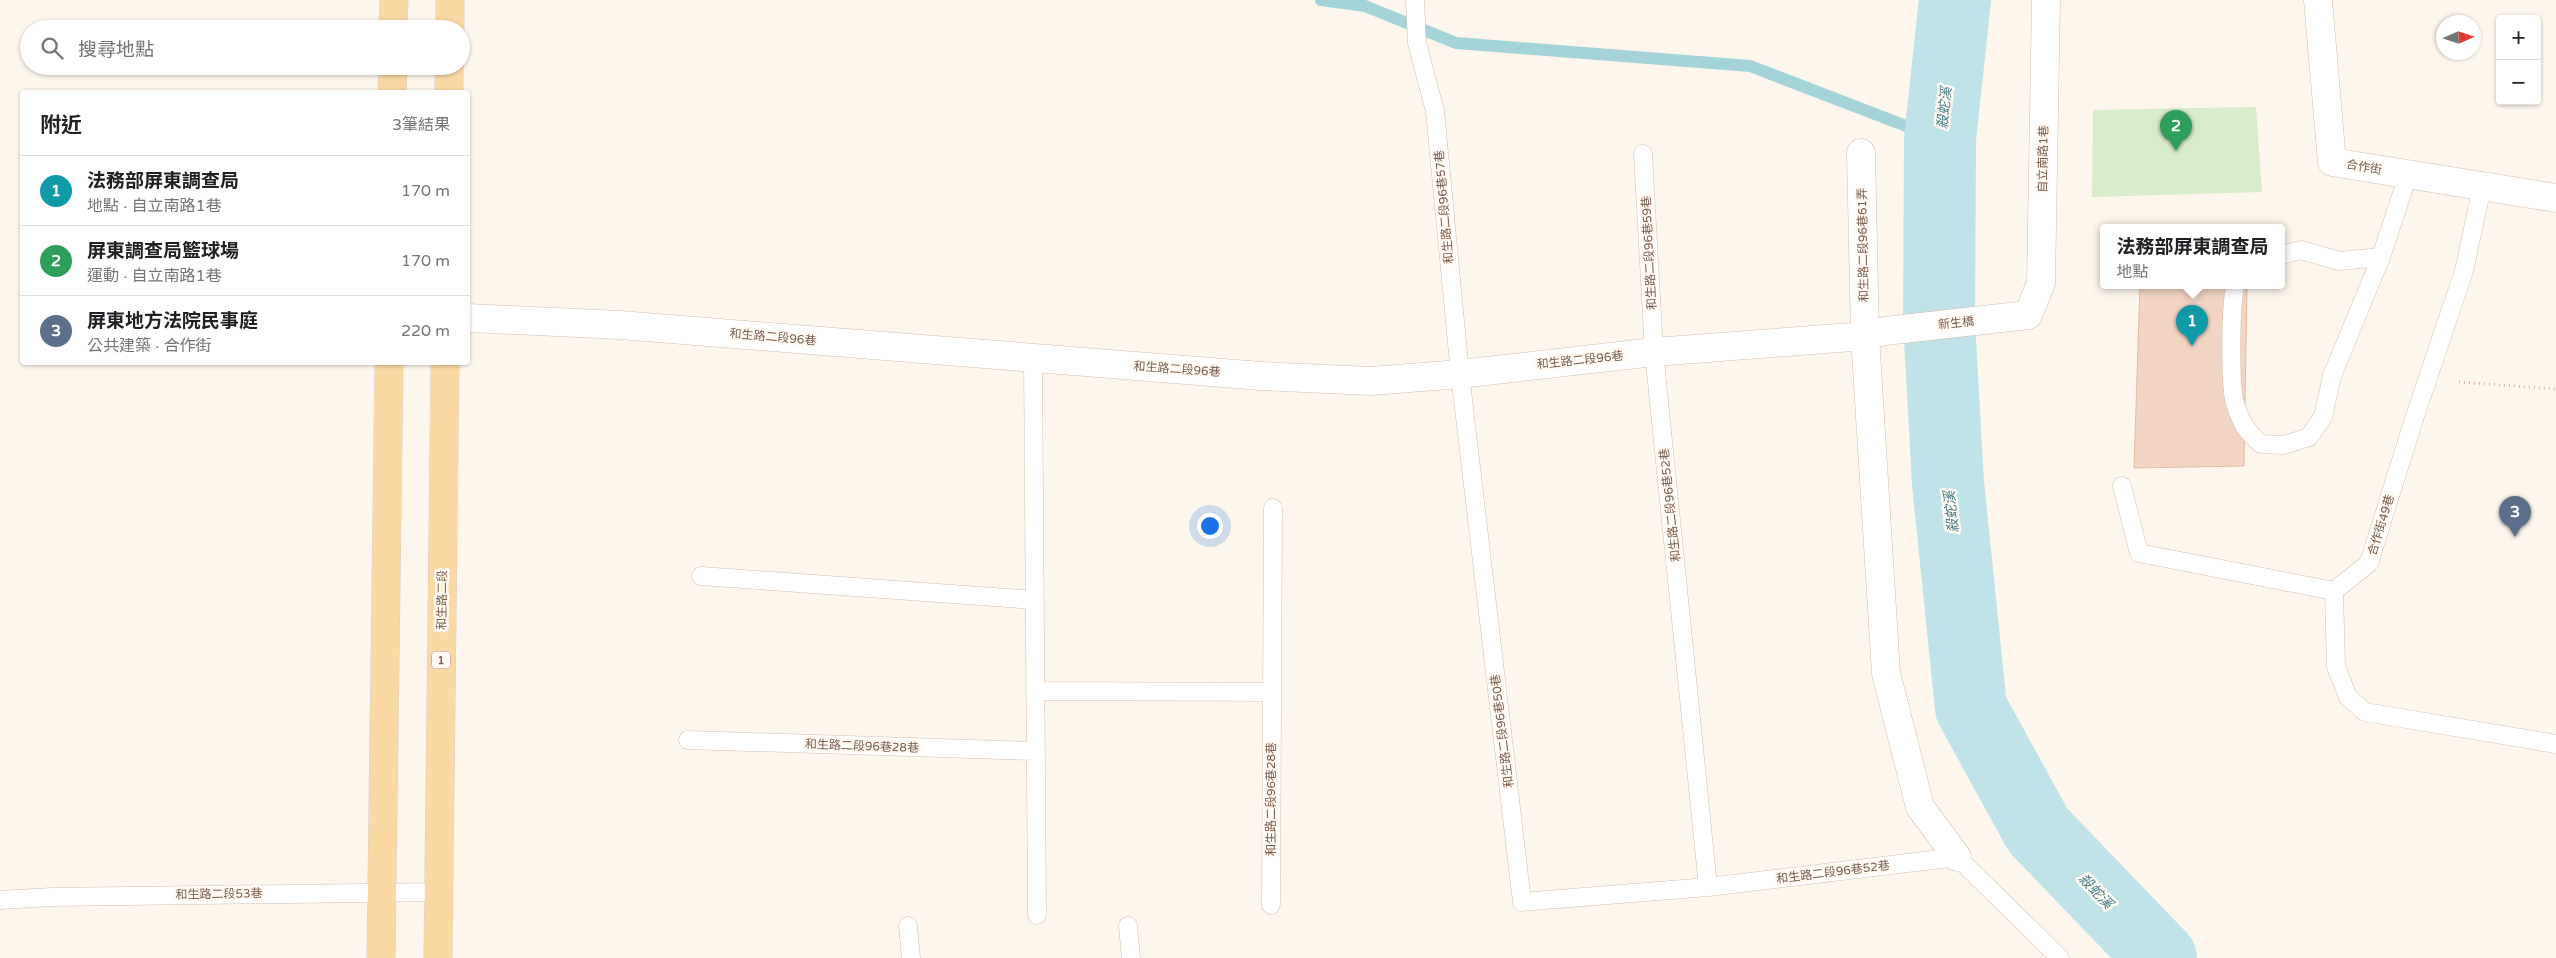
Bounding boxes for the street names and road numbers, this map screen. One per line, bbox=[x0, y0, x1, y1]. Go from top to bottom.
street label: 自立南路1巷 bbox=[2035, 125, 2051, 193]
street label: 和生路二段96巷57巷 bbox=[1432, 150, 1456, 264]
street label: 合作街 bbox=[2345, 157, 2383, 177]
street label: 和生路二段96巷61弄 bbox=[1855, 188, 1871, 302]
street label: 和生路二段96巷59巷 bbox=[1639, 196, 1659, 310]
street label: 新生橋 bbox=[1937, 314, 1975, 332]
street label: 和生路二段96巷 bbox=[729, 326, 817, 348]
street label: 和生路二段96巷 bbox=[1536, 348, 1624, 372]
street label: 和生路二段96巷 bbox=[1133, 359, 1221, 379]
street label: 和生路二段96巷52巷 bbox=[1657, 448, 1683, 562]
street label: 合作街49巷 bbox=[2365, 493, 2397, 557]
street label: 和生路二段 bbox=[434, 570, 450, 630]
road number: 1 bbox=[432, 652, 450, 668]
street label: 和生路二段96巷50巷 bbox=[1488, 673, 1516, 789]
street label: 和生路二段96巷28巷 bbox=[805, 737, 919, 755]
street label: 和生路二段96巷28巷 bbox=[1264, 742, 1278, 856]
street label: 和生路二段96巷52巷 bbox=[1775, 858, 1891, 886]
street label: 和生路二段53巷 bbox=[175, 886, 263, 902]

